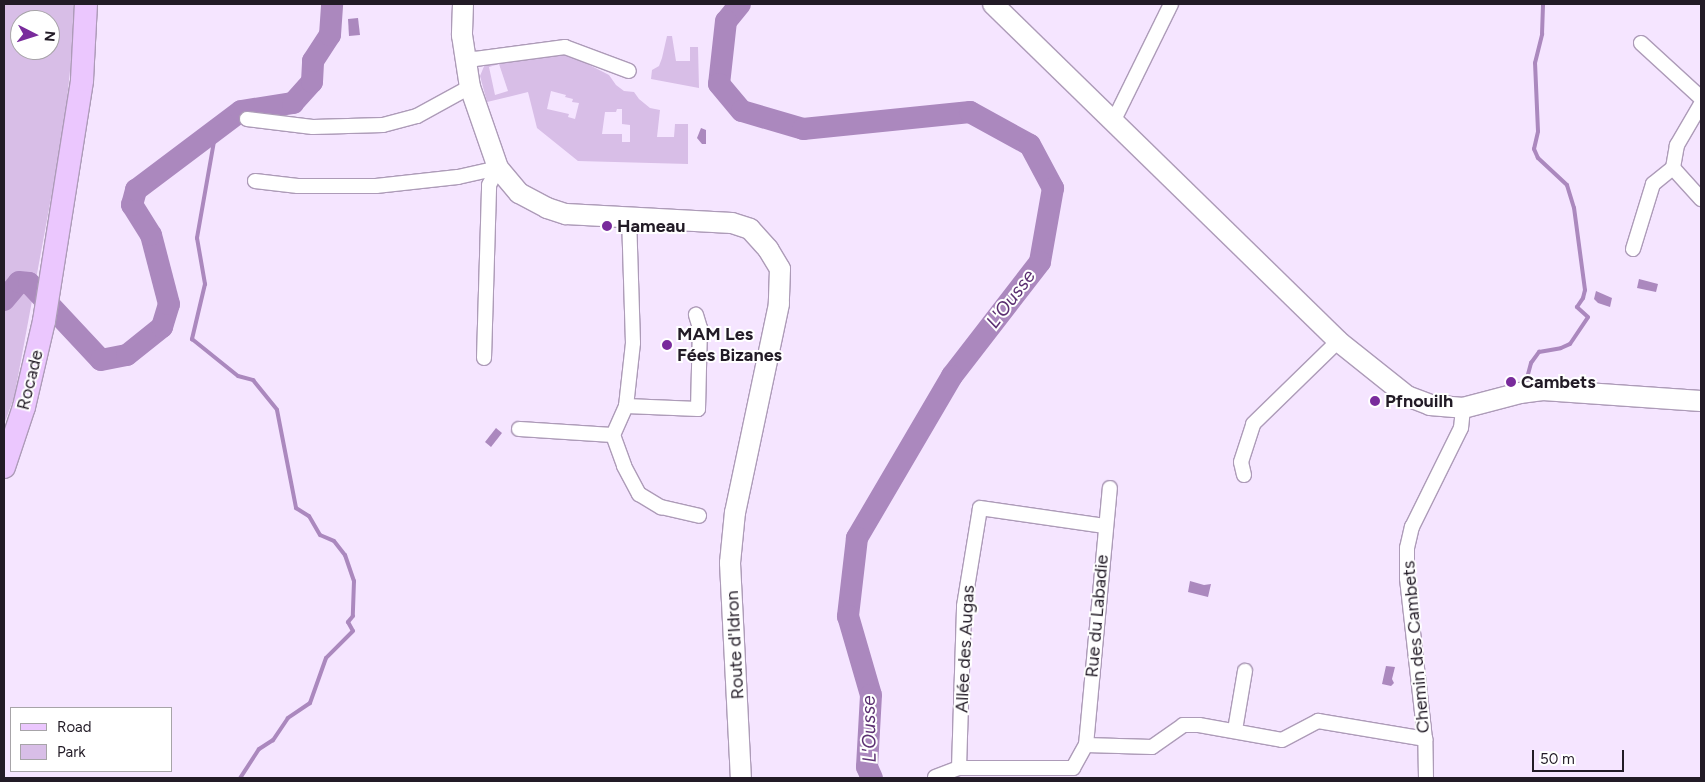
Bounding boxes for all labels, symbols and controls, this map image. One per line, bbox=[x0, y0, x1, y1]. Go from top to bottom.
north arrow bbox=[10, 10, 60, 60]
text: N bbox=[41, 30, 58, 42]
place label: Hameau bbox=[617, 215, 686, 237]
marker: Hameau bbox=[601, 220, 613, 232]
water label: L'Ousse bbox=[982, 265, 1040, 333]
place label: MAM Les Fées Bizanes bbox=[677, 324, 782, 366]
marker: MAM Les Fées Bizanes bbox=[661, 339, 673, 351]
street label: Rocade bbox=[12, 348, 48, 412]
place label: Cambets bbox=[1521, 371, 1596, 393]
marker: Cambets bbox=[1505, 376, 1517, 388]
place label: Pfnouilh bbox=[1385, 390, 1453, 412]
marker: Pfnouilh bbox=[1369, 395, 1381, 407]
street label: Rue du Labadie bbox=[1081, 554, 1113, 678]
street label: Chemin des Cambets bbox=[1398, 560, 1434, 734]
street label: Allée des Augas bbox=[951, 585, 979, 713]
street label: Route d'Idron bbox=[721, 590, 749, 700]
water label: L'Ousse bbox=[857, 695, 881, 763]
legend bbox=[10, 707, 172, 772]
text: Road bbox=[57, 718, 92, 736]
scale bar bbox=[1535, 740, 1628, 772]
text: Park bbox=[57, 743, 86, 761]
text: 50 m bbox=[1540, 750, 1575, 768]

